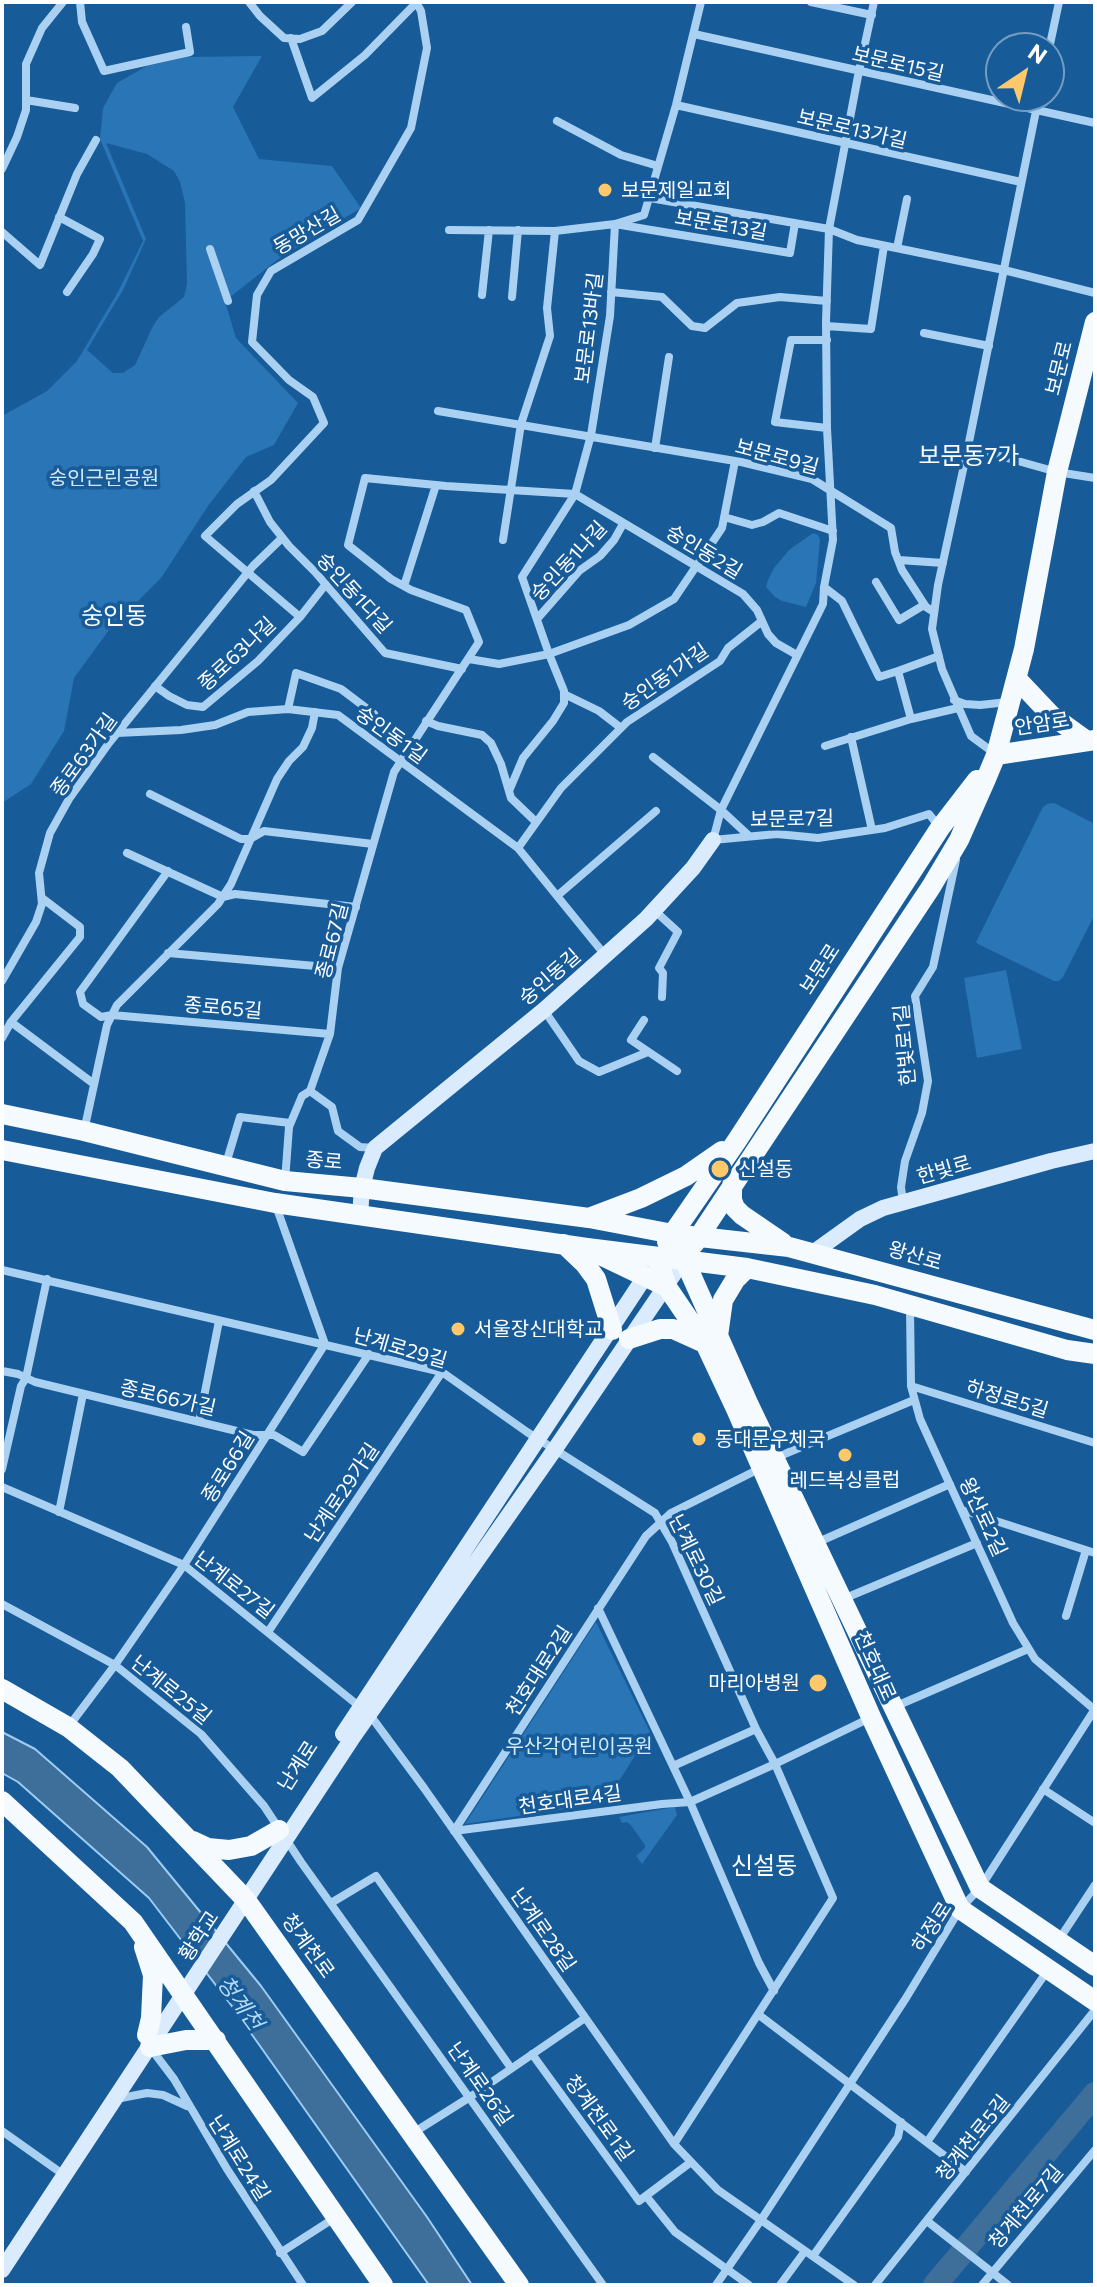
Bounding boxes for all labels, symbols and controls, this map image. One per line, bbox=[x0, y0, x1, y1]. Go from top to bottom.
north arrow bbox=[985, 32, 1065, 112]
text: N bbox=[1023, 38, 1052, 69]
street label: 보문로15길 bbox=[850, 42, 946, 86]
street label: 보문로13가길 bbox=[795, 105, 909, 153]
place label: 보문제일교회 bbox=[621, 178, 731, 202]
marker: 보문제일교회 bbox=[596, 181, 614, 199]
street label: 동망산길 bbox=[269, 202, 345, 260]
street label: 보문로13길 bbox=[673, 205, 769, 245]
street label: 보문로13바길 bbox=[570, 271, 608, 385]
street label: 보문로 bbox=[1041, 338, 1077, 398]
street label: 보문로9길 bbox=[732, 434, 822, 480]
district label: 보문동7가 bbox=[919, 442, 1019, 470]
park label: 숭인근린공원 bbox=[49, 466, 159, 490]
street label: 숭인동1나길 bbox=[526, 516, 612, 606]
street label: 숭인동2길 bbox=[662, 520, 746, 584]
street label: 숭인동1다길 bbox=[311, 548, 397, 638]
district label: 숭인동 bbox=[81, 602, 147, 630]
street label: 종로63나길 bbox=[193, 612, 281, 696]
street label: 숭인동1가길 bbox=[617, 638, 713, 716]
street label: 숭인동1길 bbox=[351, 701, 431, 769]
street label: 안암로 bbox=[1013, 708, 1071, 740]
street label: 종로63가길 bbox=[46, 709, 122, 801]
street label: 보문로7길 bbox=[750, 806, 834, 832]
street label: 종로67길 bbox=[311, 900, 353, 982]
street label: 보문로 bbox=[795, 939, 845, 999]
street label: 숭인동길 bbox=[514, 944, 586, 1010]
street label: 종로65길 bbox=[183, 993, 263, 1023]
street label: 한빛로1길 bbox=[889, 1003, 921, 1087]
street label: 종로 bbox=[305, 1147, 343, 1175]
street label: 한빛로 bbox=[914, 1151, 974, 1189]
place label: 신설동 bbox=[738, 1157, 793, 1181]
marker: 신설동 bbox=[709, 1158, 731, 1180]
street label: 왕산로 bbox=[885, 1237, 945, 1275]
place label: 서울장신대학교 bbox=[474, 1317, 603, 1341]
marker: 서울장신대학교 bbox=[449, 1320, 467, 1338]
street label: 난계로29길 bbox=[350, 1323, 450, 1373]
street label: 종로66가길 bbox=[118, 1375, 218, 1421]
street label: 하정로5길 bbox=[963, 1375, 1051, 1423]
street label: 종로66길 bbox=[197, 1427, 259, 1507]
place label: 동대문우체국 bbox=[715, 1427, 825, 1451]
marker: 동대문우체국 bbox=[690, 1430, 708, 1448]
street label: 난계로29가길 bbox=[300, 1439, 384, 1547]
marker: 레드복싱클럽 bbox=[836, 1446, 854, 1464]
place label: 레드복싱클럽 bbox=[790, 1468, 900, 1492]
street label: 왕산로2길 bbox=[954, 1474, 1012, 1560]
street label: 난계로30길 bbox=[664, 1511, 728, 1609]
street label: 난계로27길 bbox=[189, 1546, 279, 1624]
street label: 천호대로2길 bbox=[501, 1621, 577, 1721]
street label: 천호대로 bbox=[849, 1628, 901, 1704]
street label: 난계로25길 bbox=[126, 1650, 216, 1730]
place label: 마리아병원 bbox=[708, 1671, 800, 1695]
marker: 마리아병원 bbox=[807, 1672, 829, 1694]
park label: 우산각어린이공원 bbox=[505, 1734, 653, 1758]
street label: 난계로 bbox=[273, 1736, 323, 1796]
street label: 천호대로4길 bbox=[517, 1781, 623, 1819]
district label: 신설동 bbox=[731, 1852, 797, 1880]
street label: 난계로28길 bbox=[505, 1883, 581, 1977]
street label: 하정로 bbox=[907, 1897, 957, 1957]
street label: 황학교 bbox=[174, 1906, 224, 1966]
street label: 청계천로 bbox=[277, 1909, 339, 1983]
water label: 청계천 bbox=[211, 1971, 269, 2035]
street label: 난계로26길 bbox=[442, 2037, 518, 2131]
street label: 청계천로1길 bbox=[560, 2070, 638, 2166]
street label: 청계천로5길 bbox=[931, 2090, 1015, 2186]
street label: 난계로24길 bbox=[203, 2111, 275, 2205]
street label: 청계천로7길 bbox=[984, 2160, 1068, 2254]

